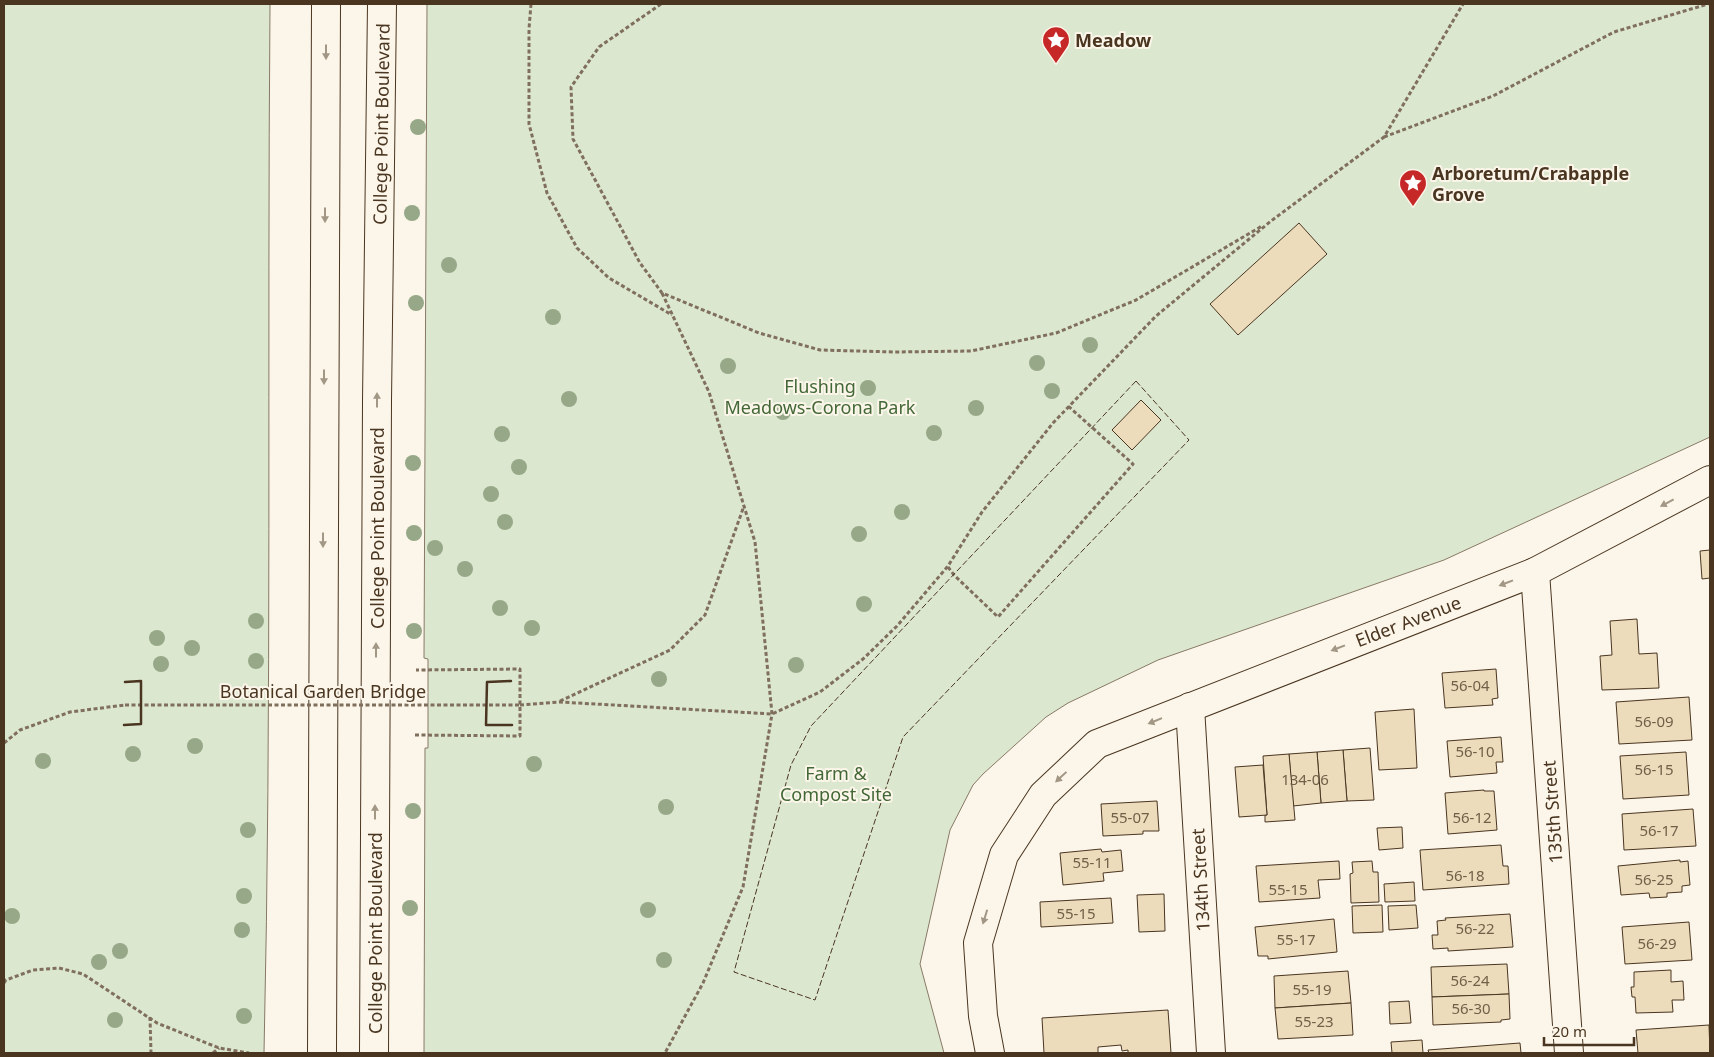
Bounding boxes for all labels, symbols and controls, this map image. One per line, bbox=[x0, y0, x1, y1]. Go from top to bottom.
street label: College Point Boulevard bbox=[367, 23, 395, 225]
place icon: Meadow bbox=[1041, 25, 1071, 64]
place label: Meadow bbox=[1075, 28, 1152, 52]
one-way arrow bbox=[322, 45, 330, 61]
place label: Arboretum/Crabapple Grove bbox=[1432, 161, 1629, 206]
place icon: Arboretum/Crabapple Grove bbox=[1398, 168, 1428, 207]
one-way arrow bbox=[321, 207, 329, 223]
one-way arrow bbox=[320, 370, 328, 386]
park label: Flushing Meadows-Corona Park bbox=[725, 374, 916, 419]
one-way arrow bbox=[373, 391, 381, 407]
street label: College Point Boulevard bbox=[365, 427, 389, 629]
one-way arrow bbox=[1660, 498, 1674, 507]
one-way arrow bbox=[319, 532, 327, 548]
one-way arrow bbox=[1498, 579, 1513, 587]
street label: Elder Avenue bbox=[1352, 590, 1464, 652]
one-way arrow bbox=[372, 641, 380, 657]
one-way arrow bbox=[1331, 645, 1346, 653]
house number: 56-04 bbox=[1450, 675, 1490, 695]
street label: Botanical Garden Bridge bbox=[220, 679, 426, 703]
house number: 56-09 bbox=[1634, 711, 1674, 731]
one-way arrow bbox=[1148, 717, 1162, 725]
house number: 56-10 bbox=[1455, 741, 1495, 761]
street label: 135th Street bbox=[1536, 759, 1568, 864]
house number: 56-15 bbox=[1634, 759, 1674, 779]
park label: Farm & Compost Site bbox=[780, 761, 892, 806]
house number: 134-06 bbox=[1281, 769, 1329, 789]
one-way arrow bbox=[1056, 771, 1068, 783]
one-way arrow bbox=[371, 804, 379, 820]
house number: 55-07 bbox=[1110, 807, 1150, 827]
house number: 56-12 bbox=[1452, 807, 1492, 827]
house number: 56-17 bbox=[1639, 820, 1679, 840]
street label: 134th Street bbox=[1185, 827, 1215, 932]
street label: College Point Boulevard bbox=[363, 832, 387, 1034]
house number: 55-11 bbox=[1072, 852, 1112, 872]
house number: 56-18 bbox=[1445, 865, 1485, 885]
house number: 56-25 bbox=[1634, 869, 1674, 889]
house number: 55-15 bbox=[1268, 879, 1308, 899]
house number: 55-15 bbox=[1056, 903, 1096, 923]
one-way arrow bbox=[981, 910, 989, 925]
house number: 56-22 bbox=[1455, 918, 1495, 938]
house number: 55-17 bbox=[1276, 929, 1316, 949]
house number: 56-29 bbox=[1637, 933, 1677, 953]
house number: 56-24 bbox=[1450, 970, 1490, 990]
house number: 55-19 bbox=[1292, 979, 1332, 999]
house number: 56-30 bbox=[1451, 998, 1491, 1018]
house number: 55-23 bbox=[1294, 1011, 1334, 1031]
scale bar bbox=[1544, 1014, 1634, 1046]
text: 20 m bbox=[1552, 1021, 1587, 1041]

